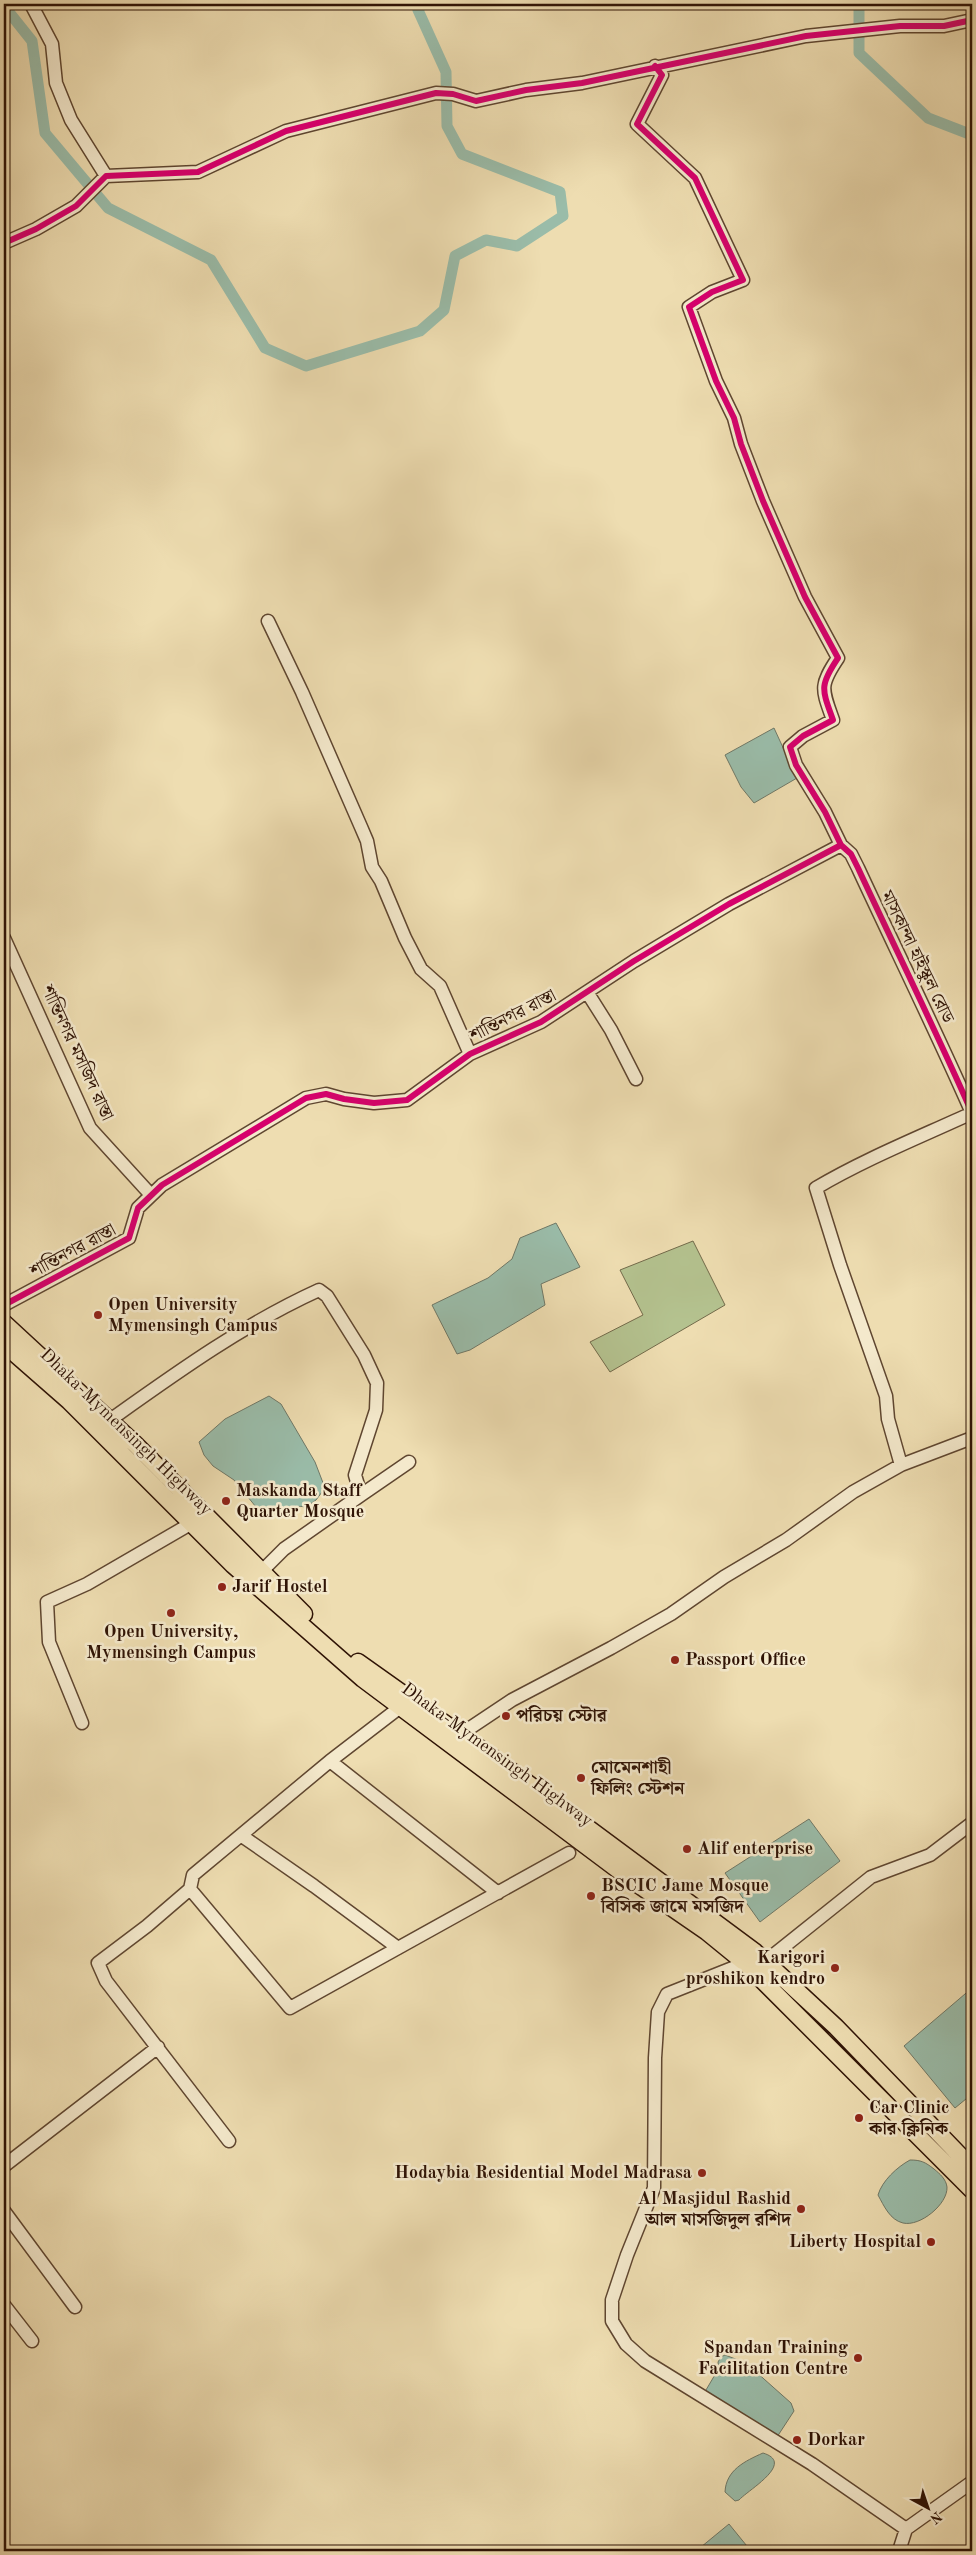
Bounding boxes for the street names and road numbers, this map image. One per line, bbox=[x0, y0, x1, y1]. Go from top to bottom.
street label: মাসকান্দা হাইস্কুল রোড bbox=[876, 886, 960, 1027]
street label: শান্তিনগর মসজিদ রাস্তা bbox=[37, 981, 118, 1123]
street label: শান্তিনগর রাস্তা bbox=[465, 985, 559, 1046]
street label: শান্তিনগর রাস্তা bbox=[25, 1219, 119, 1281]
street label: Dhaka-Mymensingh Highway bbox=[36, 1345, 216, 1519]
street label: Dhaka-Mymensingh Highway bbox=[398, 1680, 596, 1831]

